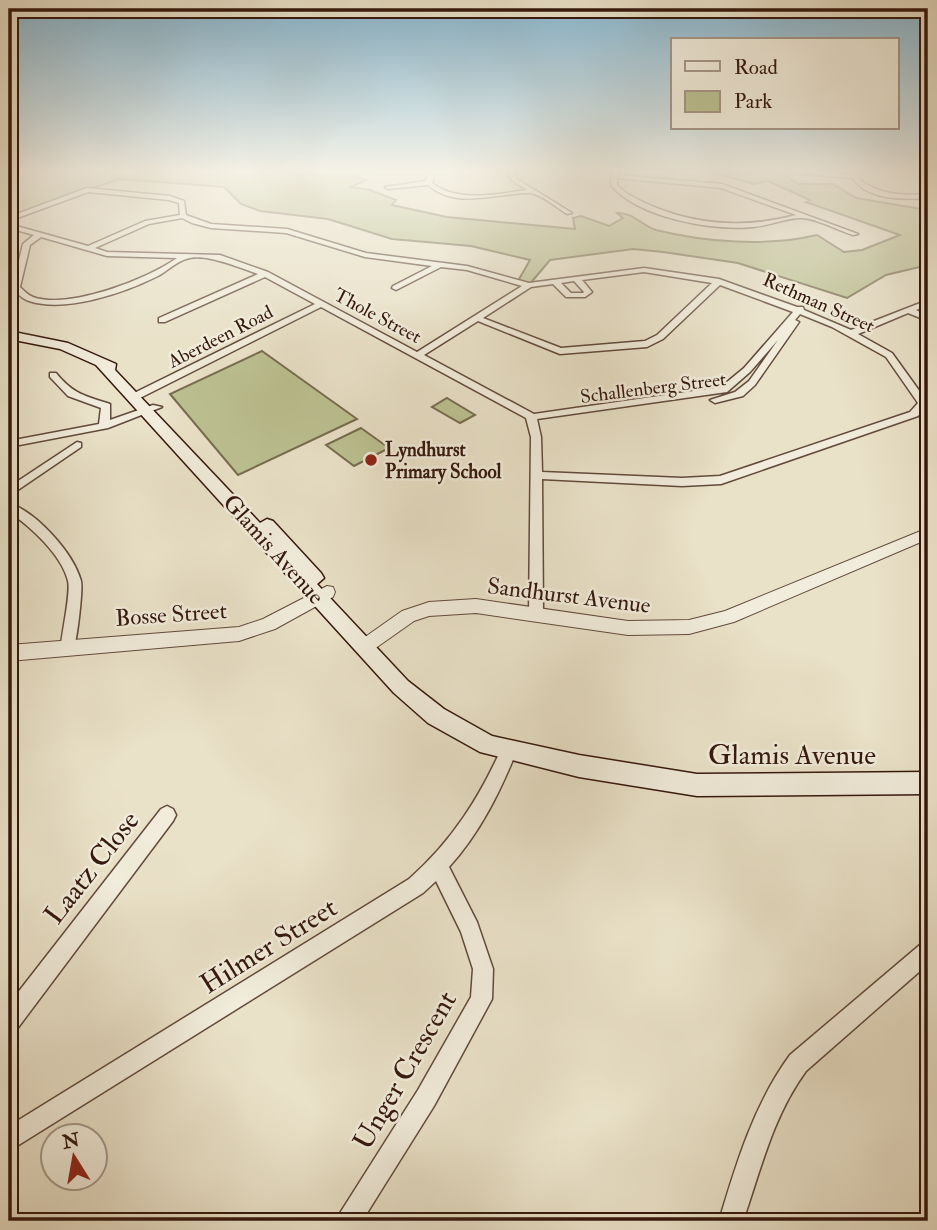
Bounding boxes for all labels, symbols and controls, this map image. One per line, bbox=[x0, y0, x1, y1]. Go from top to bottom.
legend bbox=[671, 38, 898, 130]
text: Road bbox=[734, 54, 779, 81]
text: Park bbox=[734, 88, 772, 115]
street label: Rethman Street bbox=[759, 268, 878, 338]
street label: Thole Street bbox=[330, 283, 425, 349]
street label: Aberdeen Road bbox=[163, 300, 278, 374]
street label: Schallenberg Street bbox=[579, 367, 727, 409]
place label: Lyndhurst Primary School bbox=[385, 438, 501, 485]
marker: Lyndhurst Primary School bbox=[363, 452, 379, 468]
street label: Glamis Avenue bbox=[217, 488, 331, 611]
street label: Sandhurst Avenue bbox=[486, 571, 653, 620]
street label: Bosse Street bbox=[114, 596, 228, 633]
street label: Glamis Avenue bbox=[708, 738, 876, 773]
street label: Laatz Close bbox=[37, 804, 147, 932]
street label: Hilmer Street bbox=[194, 890, 344, 1002]
street label: Unger Crescent bbox=[346, 985, 465, 1156]
north arrow bbox=[38, 1122, 108, 1192]
text: N bbox=[59, 1128, 83, 1155]

